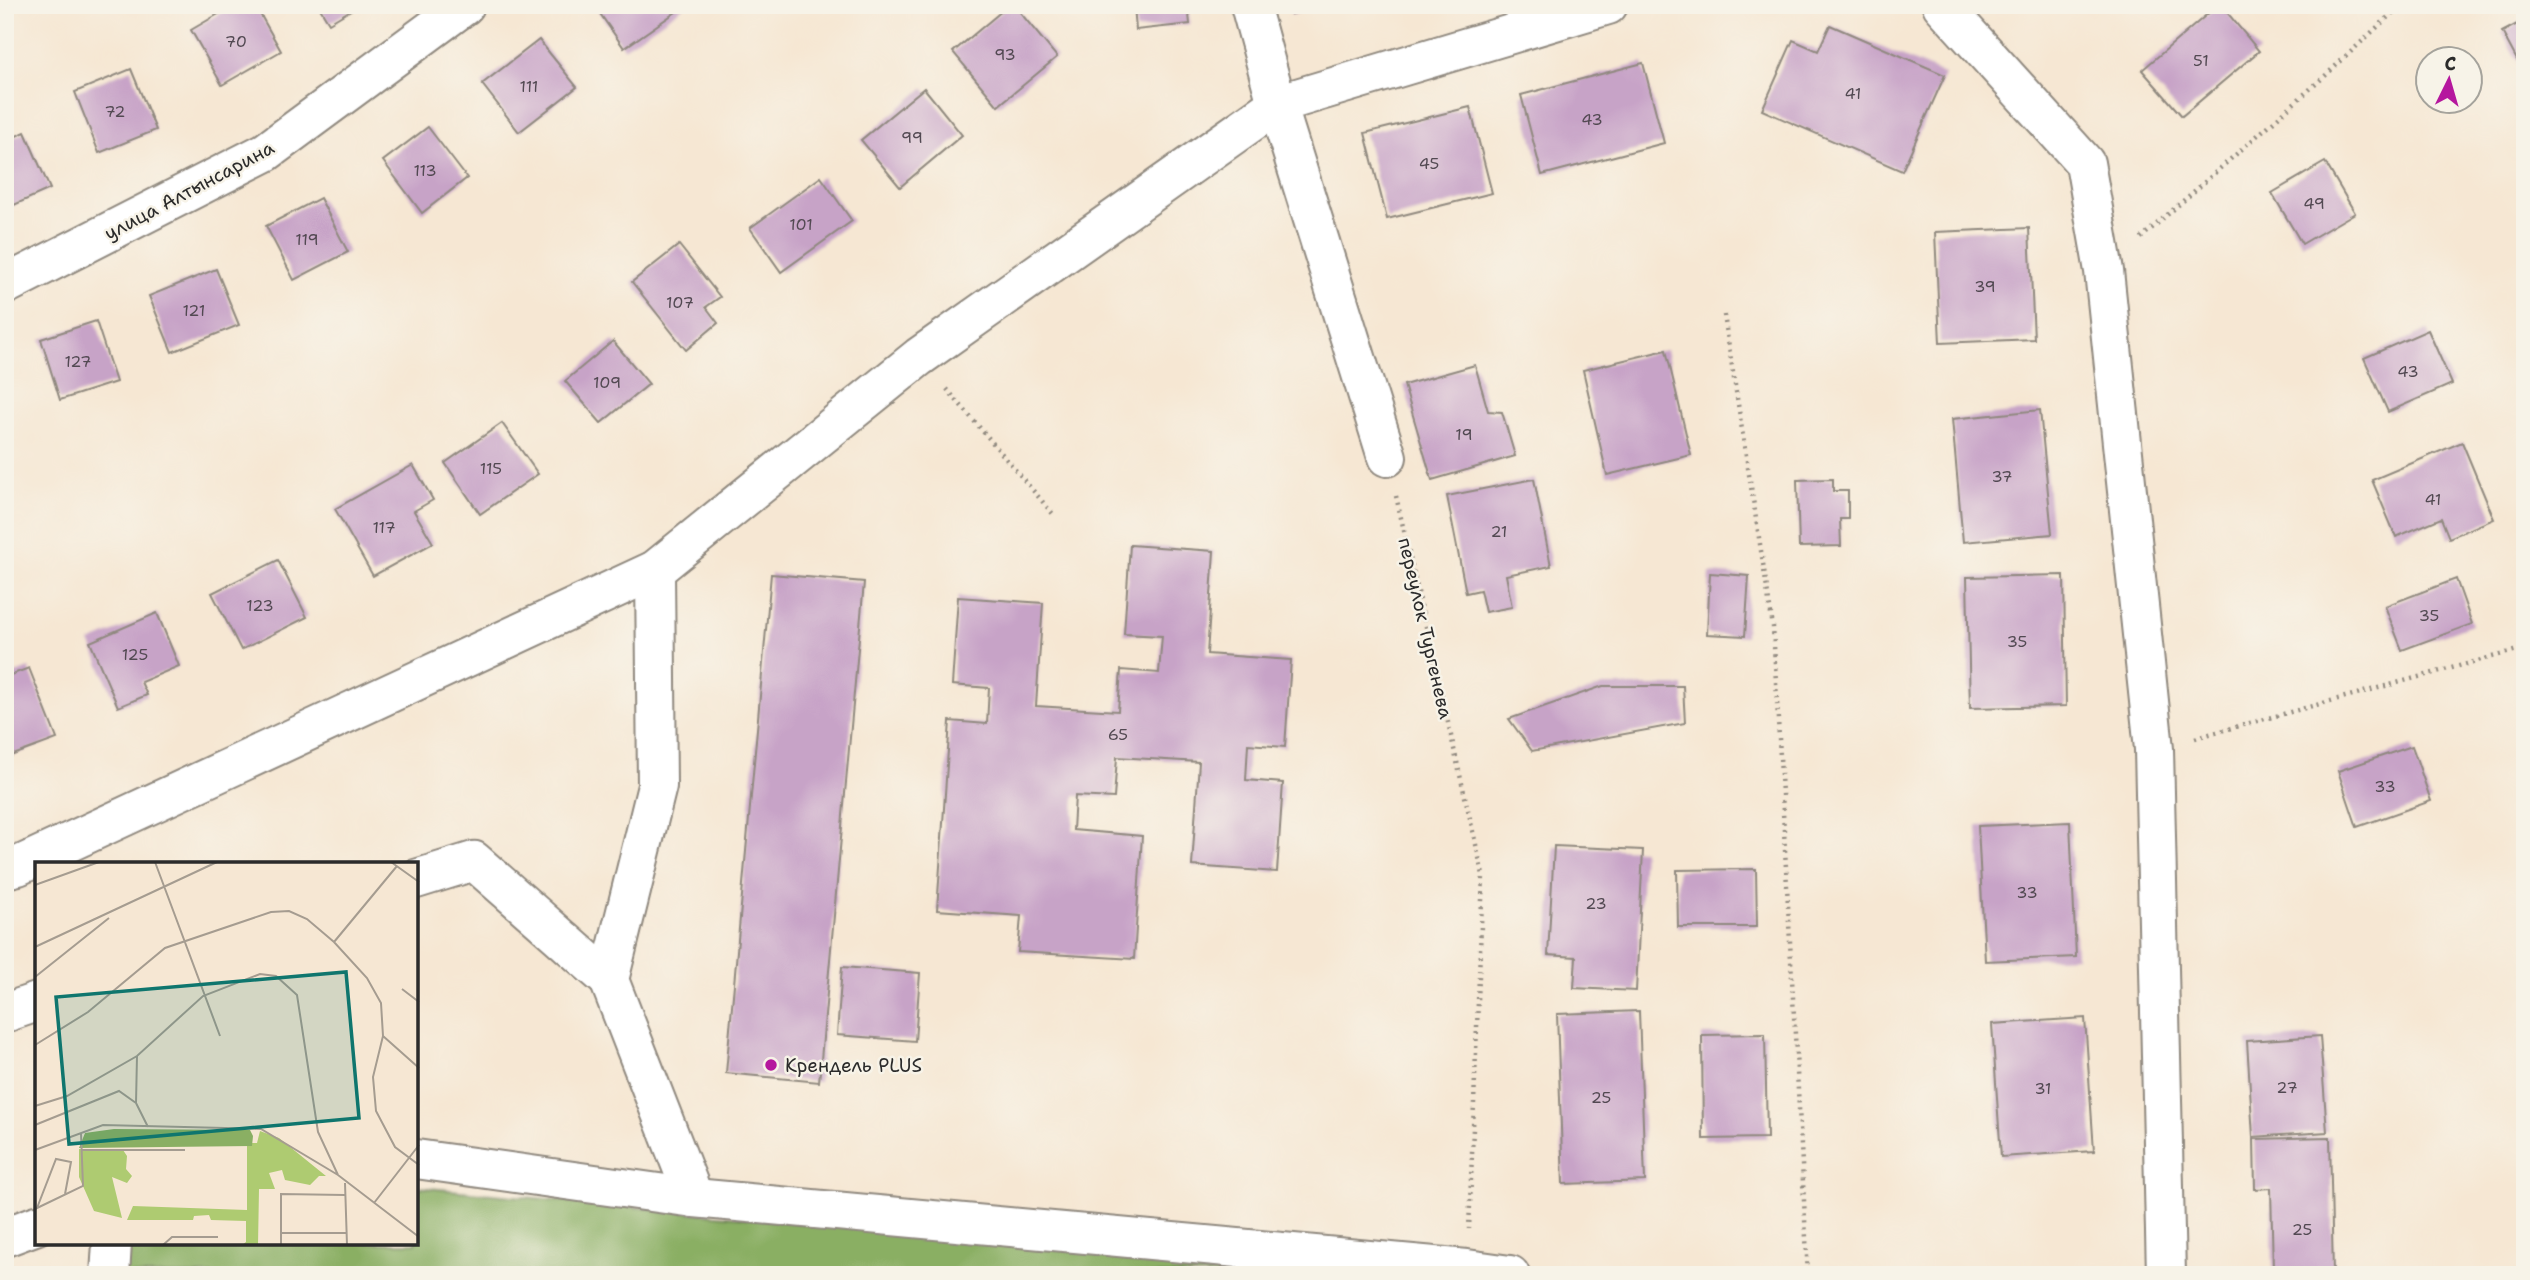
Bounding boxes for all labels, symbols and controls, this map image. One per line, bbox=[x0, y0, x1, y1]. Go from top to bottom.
house number: 70 bbox=[225, 31, 247, 52]
house number: 93 bbox=[994, 44, 1016, 65]
north arrow bbox=[2414, 46, 2484, 116]
house number: 51 bbox=[2193, 50, 2209, 71]
text: С bbox=[2444, 51, 2457, 77]
house number: 111 bbox=[520, 76, 538, 97]
house number: 41 bbox=[1844, 83, 1862, 104]
house number: 72 bbox=[104, 101, 126, 122]
house number: 43 bbox=[1581, 109, 1603, 130]
house number: 99 bbox=[901, 127, 923, 148]
street label: улица Алтынсарина bbox=[100, 135, 279, 246]
house number: 45 bbox=[1419, 153, 1439, 174]
house number: 113 bbox=[413, 160, 437, 181]
house number: 49 bbox=[2303, 193, 2325, 214]
house number: 101 bbox=[789, 214, 813, 235]
house number: 119 bbox=[295, 229, 319, 250]
house number: 39 bbox=[1974, 276, 1996, 297]
house number: 107 bbox=[666, 292, 694, 313]
house number: 121 bbox=[183, 300, 205, 321]
house number: 127 bbox=[64, 351, 92, 372]
house number: 43 bbox=[2397, 361, 2419, 382]
house number: 109 bbox=[593, 372, 621, 393]
house number: 19 bbox=[1455, 424, 1473, 445]
house number: 115 bbox=[480, 458, 502, 479]
house number: 37 bbox=[1991, 466, 2013, 487]
house number: 41 bbox=[2424, 489, 2442, 510]
house number: 117 bbox=[372, 517, 396, 538]
house number: 21 bbox=[1490, 521, 1508, 542]
street label: переулок Тургенева bbox=[1392, 535, 1459, 721]
house number: 123 bbox=[246, 595, 274, 616]
house number: 35 bbox=[2419, 605, 2439, 626]
house number: 35 bbox=[2007, 631, 2027, 652]
house number: 125 bbox=[122, 644, 148, 665]
house number: 65 bbox=[1108, 724, 1128, 745]
house number: 33 bbox=[2374, 776, 2396, 797]
inset map bbox=[35, 862, 418, 1245]
house number: 33 bbox=[2016, 882, 2038, 903]
house number: 23 bbox=[1585, 893, 1607, 914]
place label: Крендель PLUS bbox=[785, 1053, 922, 1078]
marker: Крендель PLUS bbox=[763, 1057, 779, 1073]
house number: 27 bbox=[2276, 1077, 2298, 1098]
house number: 31 bbox=[2034, 1078, 2052, 1099]
house number: 25 bbox=[1591, 1087, 1611, 1108]
house number: 25 bbox=[2292, 1219, 2312, 1240]

